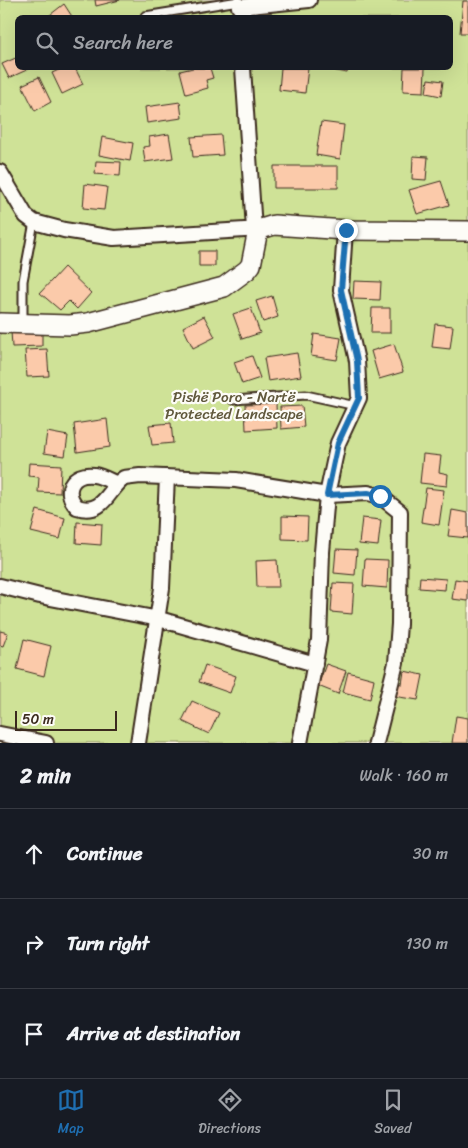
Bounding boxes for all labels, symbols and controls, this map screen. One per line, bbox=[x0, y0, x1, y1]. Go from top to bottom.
search box bbox=[15, 15, 453, 70]
text: Search here bbox=[73, 26, 173, 59]
icon: search bbox=[33, 29, 61, 57]
route end bbox=[335, 219, 358, 242]
park label: Pishë Poro - Nartë Protected Landscape bbox=[165, 384, 303, 427]
route start bbox=[369, 485, 392, 508]
text: 50 m bbox=[22, 707, 54, 732]
scale bar bbox=[15, 708, 118, 731]
text: 2 min bbox=[20, 757, 71, 795]
text: Walk · 160 m bbox=[359, 761, 448, 790]
text: Continue bbox=[67, 837, 143, 870]
text: 30 m bbox=[413, 839, 448, 868]
icon: ahead bbox=[20, 840, 48, 868]
text: Turn right bbox=[67, 927, 149, 960]
text: 130 m bbox=[406, 929, 448, 958]
icon: right bbox=[20, 930, 48, 958]
text: Arrive at destination bbox=[67, 1017, 240, 1050]
icon: arrive bbox=[20, 1020, 48, 1048]
tab: Map bbox=[57, 1086, 85, 1141]
tab: Directions bbox=[198, 1086, 261, 1141]
tab: Saved bbox=[374, 1086, 411, 1141]

